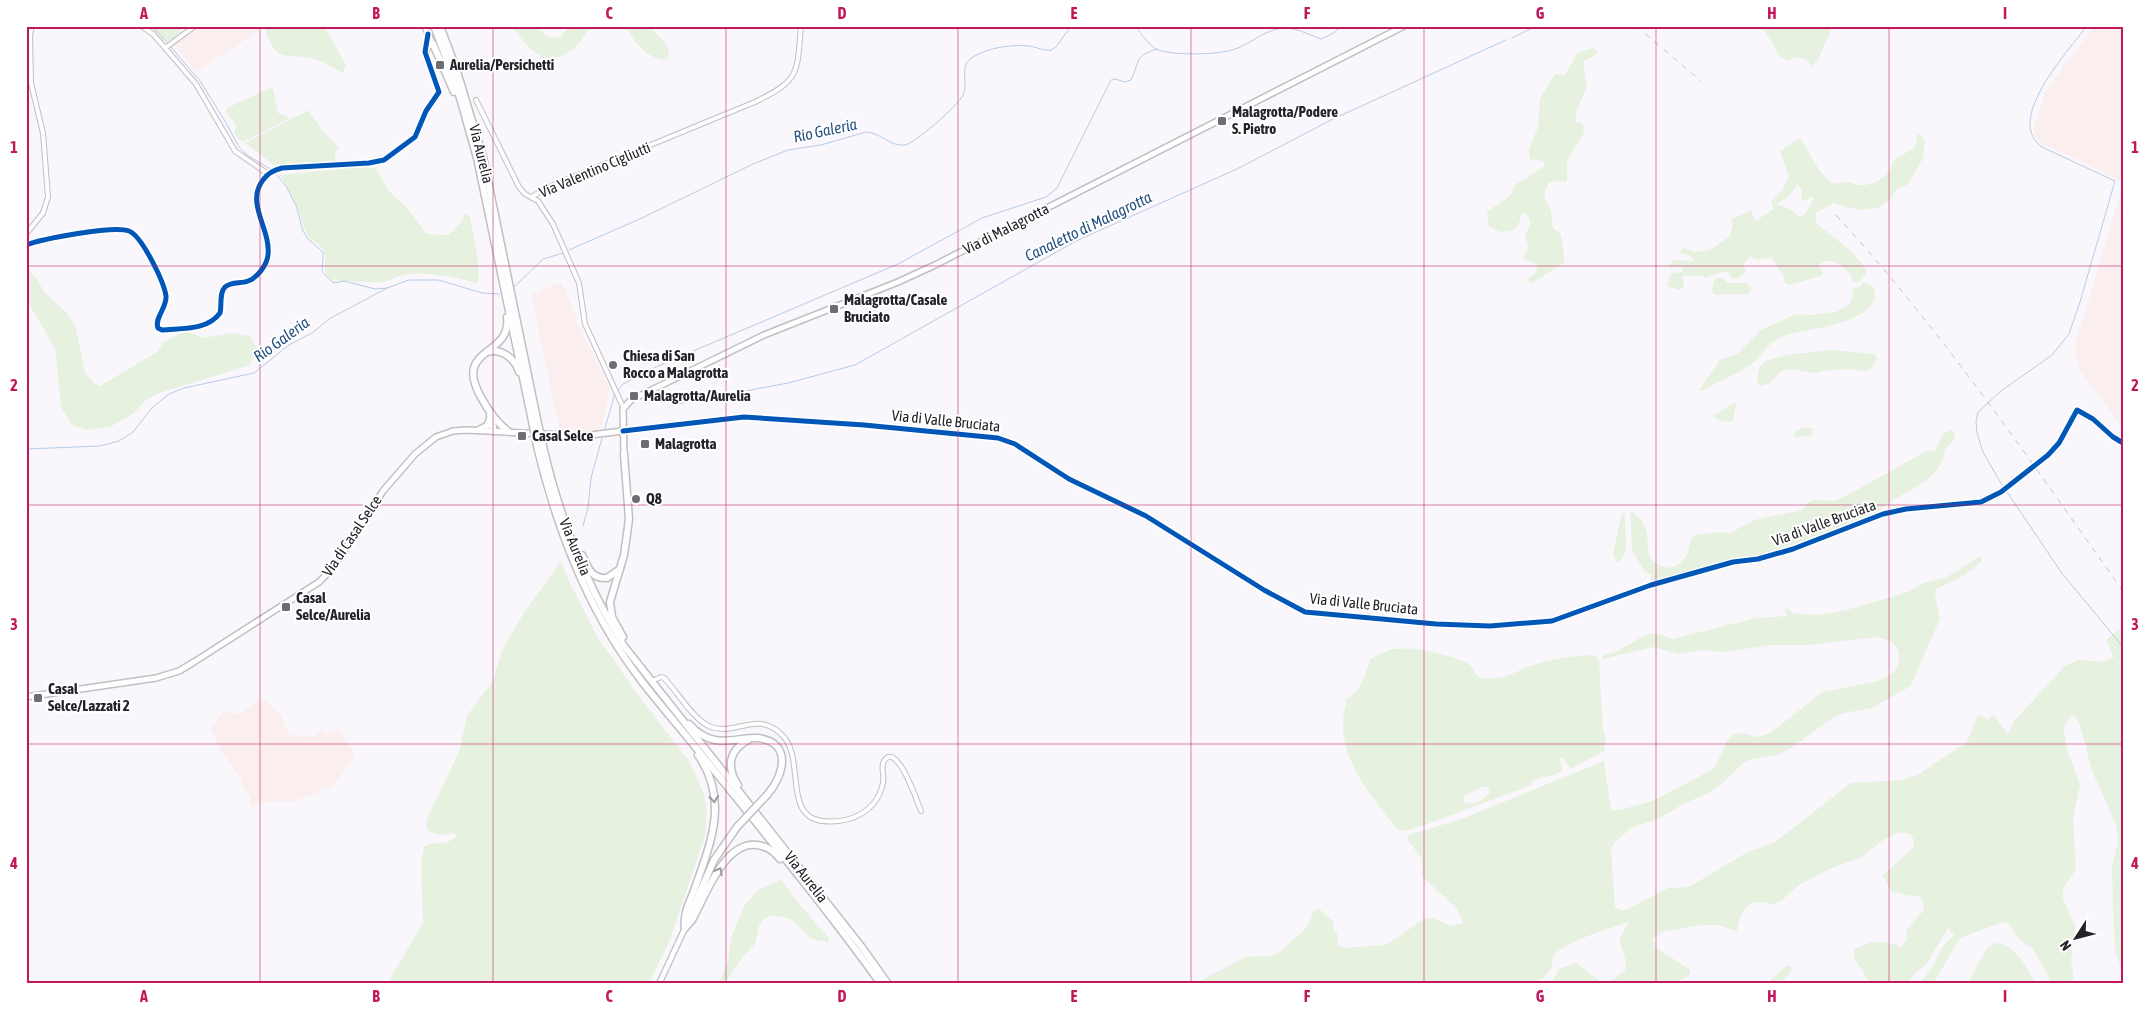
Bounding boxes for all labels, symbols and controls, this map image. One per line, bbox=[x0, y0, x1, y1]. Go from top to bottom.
text: A bbox=[139, 4, 148, 22]
text: B bbox=[372, 4, 380, 22]
text: C bbox=[605, 4, 613, 22]
text: D bbox=[838, 4, 847, 22]
text: E bbox=[1071, 4, 1078, 22]
text: F bbox=[1304, 4, 1311, 22]
text: G bbox=[1536, 4, 1545, 22]
text: H bbox=[1767, 4, 1777, 22]
text: I bbox=[2003, 4, 2007, 22]
place label: Aurelia/Persichetti bbox=[449, 56, 554, 73]
marker: Aurelia/Persichetti bbox=[434, 59, 446, 71]
place label: Malagrotta/Podere S. Pietro bbox=[1232, 103, 1338, 137]
water label: Rio Galeria bbox=[792, 114, 859, 146]
marker: Malagrotta/Podere S. Pietro bbox=[1216, 115, 1228, 127]
street label: Via Aurelia bbox=[466, 123, 497, 185]
text: 1 bbox=[10, 138, 18, 156]
street label: Via Valentino Cigliutti bbox=[537, 138, 653, 201]
text: 1 bbox=[2131, 138, 2139, 156]
water label: Canaletto di Malagrotta bbox=[1022, 187, 1155, 265]
street label: Via di Malagrotta bbox=[960, 200, 1052, 257]
place label: Malagrotta/Casale Bruciato bbox=[844, 291, 947, 325]
marker: Malagrotta/Casale Bruciato bbox=[828, 303, 840, 315]
water label: Rio Galeria bbox=[250, 312, 313, 365]
place label: Chiesa di San Rocco a Malagrotta bbox=[623, 347, 728, 381]
marker: Chiesa di San Rocco a Malagrotta bbox=[607, 359, 619, 371]
text: 2 bbox=[10, 376, 18, 394]
text: 2 bbox=[2131, 376, 2139, 394]
place label: Malagrotta/Aurelia bbox=[644, 387, 751, 404]
marker: Malagrotta/Aurelia bbox=[628, 390, 640, 402]
street label: Via di Valle Bruciata bbox=[891, 406, 1001, 435]
place label: Casal Selce bbox=[532, 427, 594, 444]
marker: Casal Selce bbox=[516, 430, 528, 442]
place label: Malagrotta bbox=[655, 435, 717, 452]
marker: Malagrotta bbox=[639, 438, 651, 450]
place label: Q8 bbox=[646, 490, 662, 507]
street label: Via di Casal Selce bbox=[318, 492, 385, 579]
marker: Q8 bbox=[630, 493, 642, 505]
street label: Via di Valle Bruciata bbox=[1770, 496, 1878, 549]
street label: Via Aurelia bbox=[556, 516, 595, 578]
place label: Casal Selce/Aurelia bbox=[296, 589, 371, 623]
street label: Via di Valle Bruciata bbox=[1309, 589, 1419, 618]
marker: Casal Selce/Aurelia bbox=[280, 601, 292, 613]
text: 3 bbox=[10, 615, 18, 633]
text: 3 bbox=[2131, 615, 2139, 633]
place label: Casal Selce/Lazzati 2 bbox=[48, 680, 130, 714]
marker: Casal Selce/Lazzati 2 bbox=[32, 692, 44, 704]
one-way arrow bbox=[709, 795, 720, 803]
street label: Via Aurelia bbox=[781, 848, 832, 906]
text: 4 bbox=[9, 854, 18, 872]
text: 4 bbox=[2130, 854, 2139, 872]
one-way arrow bbox=[713, 868, 723, 877]
north arrow bbox=[2052, 912, 2102, 962]
text: N bbox=[2057, 938, 2074, 954]
text: A bbox=[139, 987, 148, 1005]
text: B bbox=[372, 987, 380, 1005]
text: C bbox=[605, 987, 613, 1005]
text: D bbox=[838, 987, 847, 1005]
text: E bbox=[1071, 987, 1078, 1005]
text: F bbox=[1304, 987, 1311, 1005]
text: G bbox=[1536, 987, 1545, 1005]
text: H bbox=[1767, 987, 1777, 1005]
text: I bbox=[2003, 987, 2007, 1005]

